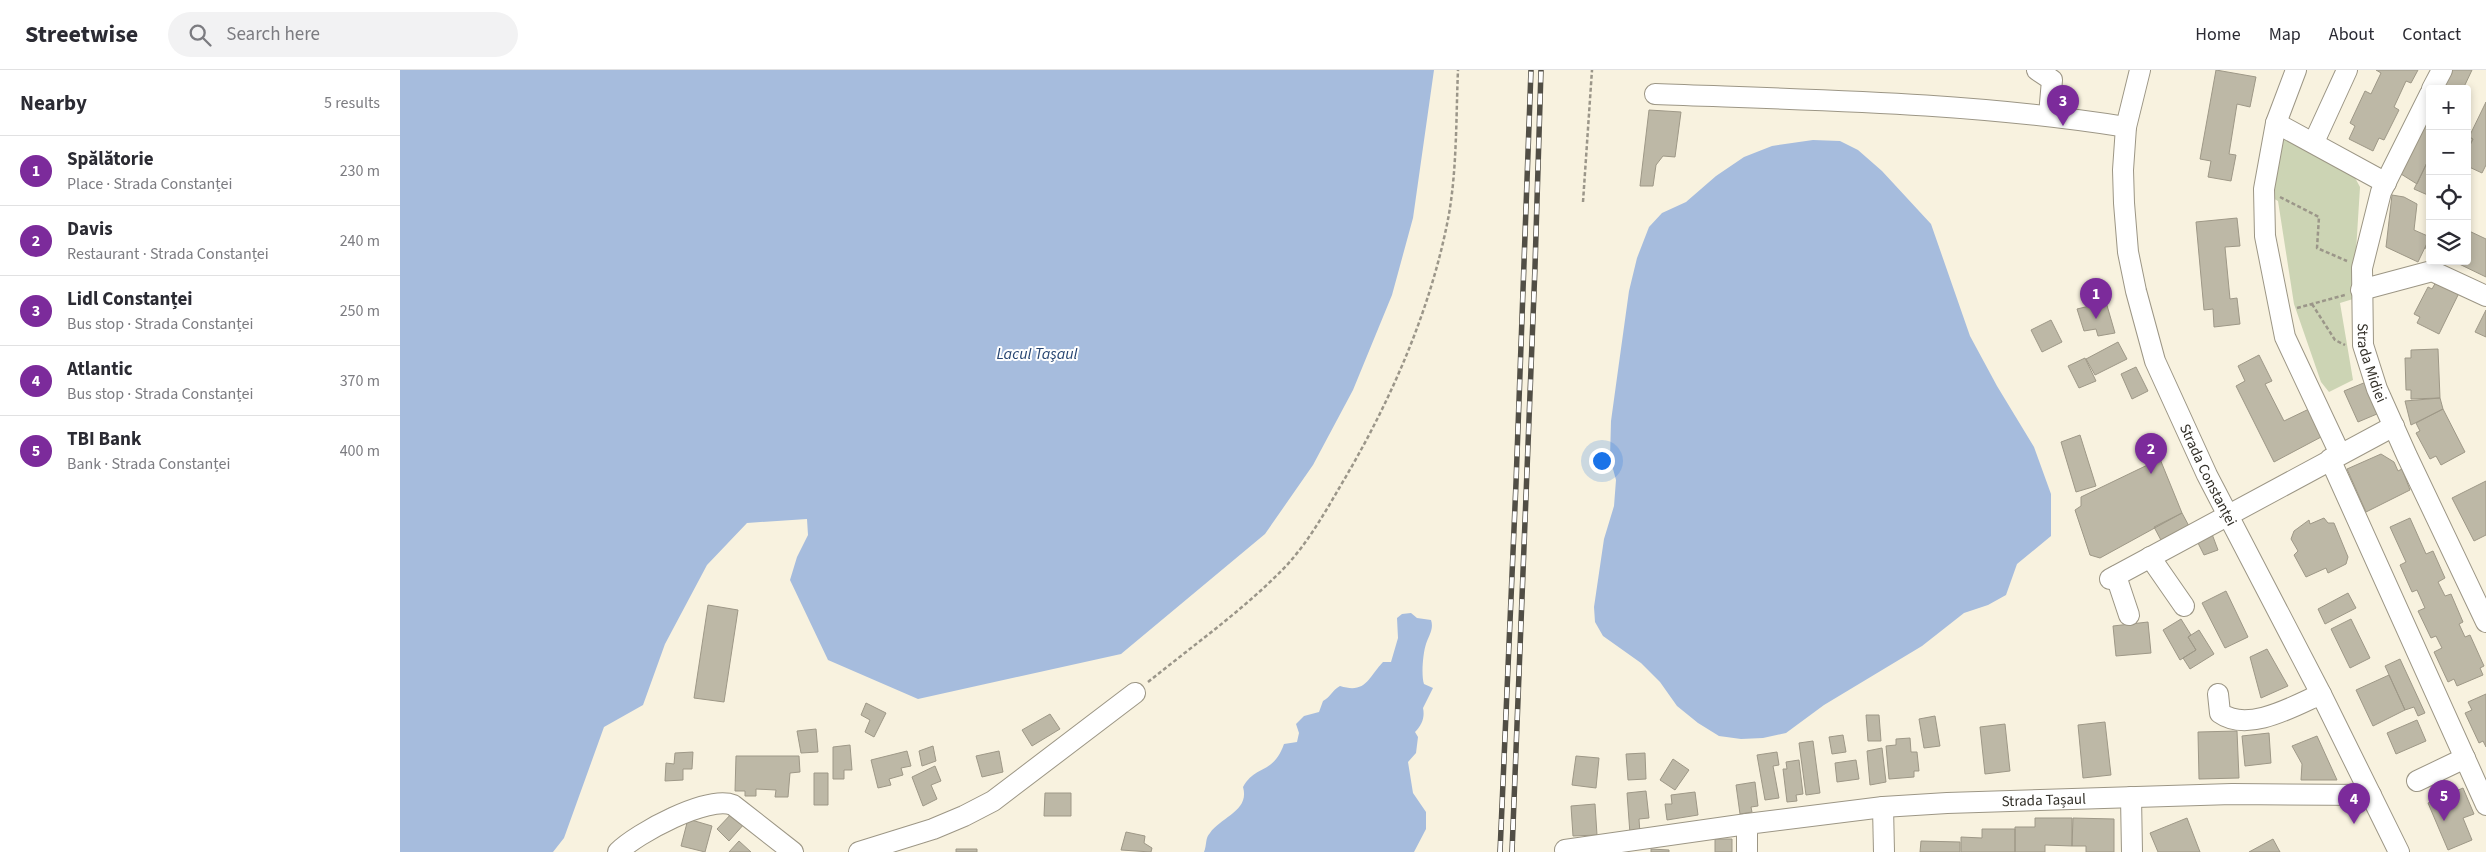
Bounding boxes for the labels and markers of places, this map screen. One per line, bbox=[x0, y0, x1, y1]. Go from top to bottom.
pin: 3 bbox=[2047, 85, 2079, 126]
pin: 1 bbox=[2080, 278, 2112, 319]
pin: 2 bbox=[2135, 433, 2167, 474]
pin: 5 bbox=[2428, 780, 2460, 821]
pin: 4 bbox=[2338, 783, 2370, 824]

